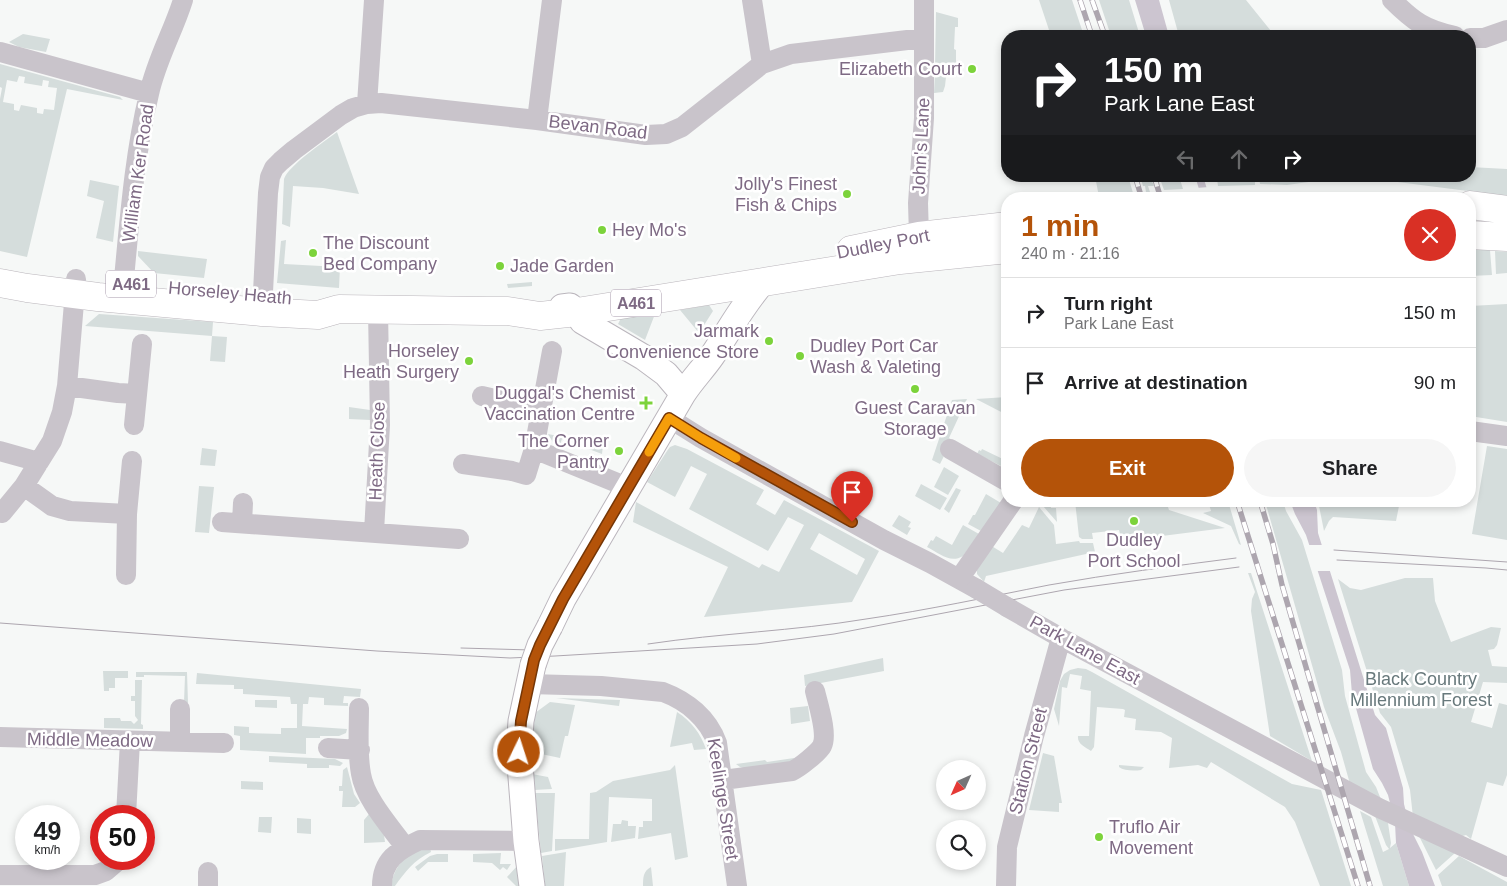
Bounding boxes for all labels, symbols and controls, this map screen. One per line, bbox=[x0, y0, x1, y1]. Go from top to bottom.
icon: right bbox=[1021, 50, 1086, 115]
text: 150 m bbox=[1104, 50, 1203, 89]
place label: Elizabeth Court bbox=[839, 59, 962, 79]
marker: Elizabeth Court bbox=[966, 63, 978, 75]
text: Park Lane East bbox=[1104, 91, 1254, 116]
street label: John's Lane bbox=[908, 97, 934, 195]
street label: William Ker Road bbox=[118, 103, 158, 243]
street label: Bevan Road bbox=[548, 111, 648, 143]
icon: left bbox=[1172, 145, 1200, 173]
icon: ahead bbox=[1225, 145, 1253, 173]
icon: right bbox=[1278, 145, 1306, 173]
place label: Jolly's Finest Fish & Chips bbox=[735, 174, 837, 215]
marker: Jolly's Finest Fish & Chips bbox=[841, 188, 853, 200]
text: 1 min bbox=[1021, 209, 1099, 242]
button: close bbox=[1404, 209, 1456, 261]
place label: Hey Mo's bbox=[612, 220, 686, 240]
marker: Hey Mo's bbox=[596, 224, 608, 236]
street label: Dudley Port bbox=[835, 225, 931, 263]
place label: The Discount Bed Company bbox=[323, 233, 437, 274]
text: 240 m · 21:16 bbox=[1021, 245, 1120, 262]
marker: The Discount Bed Company bbox=[307, 247, 319, 259]
place label: Jade Garden bbox=[510, 256, 614, 276]
marker: Jade Garden bbox=[494, 260, 506, 272]
road number: A461 bbox=[106, 270, 156, 298]
street label: Horseley Heath bbox=[167, 278, 293, 308]
road number: A461 bbox=[611, 290, 661, 316]
text: Turn right bbox=[1064, 293, 1152, 314]
icon: right bbox=[1021, 299, 1049, 327]
text: 150 m bbox=[1403, 302, 1456, 323]
text: Park Lane East bbox=[1064, 315, 1173, 332]
place label: Jarmark Convenience Store bbox=[606, 321, 760, 362]
marker: Jarmark Convenience Store bbox=[763, 335, 775, 347]
place label: Dudley Port Car Wash & Valeting bbox=[810, 336, 941, 377]
place label: Horseley Heath Surgery bbox=[343, 341, 459, 382]
marker: Dudley Port Car Wash & Valeting bbox=[794, 350, 806, 362]
marker: Horseley Heath Surgery bbox=[463, 355, 475, 367]
icon: arrive bbox=[1021, 369, 1049, 397]
text: Arrive at destination bbox=[1064, 372, 1248, 393]
text: 90 m bbox=[1414, 372, 1456, 393]
place label: Duggal's Chemist Vaccination Centre bbox=[484, 383, 635, 424]
marker: Guest Caravan Storage bbox=[909, 383, 921, 395]
marker: Duggal's Chemist Vaccination Centre bbox=[639, 396, 653, 410]
place label: Guest Caravan Storage bbox=[854, 398, 976, 439]
street label: Heath Close bbox=[365, 401, 389, 501]
place label: The Corner Pantry bbox=[518, 431, 609, 472]
button: Exit bbox=[1021, 439, 1234, 497]
button: Share bbox=[1244, 439, 1456, 497]
marker: The Corner Pantry bbox=[613, 445, 625, 457]
pin bbox=[831, 471, 873, 522]
icon: arrive bbox=[838, 478, 866, 506]
marker: Dudley Port School bbox=[1128, 515, 1140, 527]
place label: Dudley Port School bbox=[1087, 530, 1181, 571]
street label: Park Lane East bbox=[1026, 611, 1144, 689]
park label: Black Country Millennium Forest bbox=[1350, 669, 1492, 710]
street label: Station Street bbox=[1005, 706, 1051, 816]
position arrow bbox=[492, 725, 544, 777]
street label: Middle Meadow bbox=[27, 729, 154, 751]
street label: Keelinge Street bbox=[703, 737, 743, 861]
north arrow bbox=[936, 760, 986, 810]
map controls bbox=[936, 760, 986, 870]
speed limit sign: 50 bbox=[90, 805, 155, 870]
text: 49 bbox=[34, 817, 61, 845]
place label: Truflo Air Movement bbox=[1109, 817, 1193, 858]
button: search bbox=[936, 820, 986, 870]
marker: Truflo Air Movement bbox=[1093, 831, 1105, 843]
text: km/h bbox=[34, 843, 61, 857]

